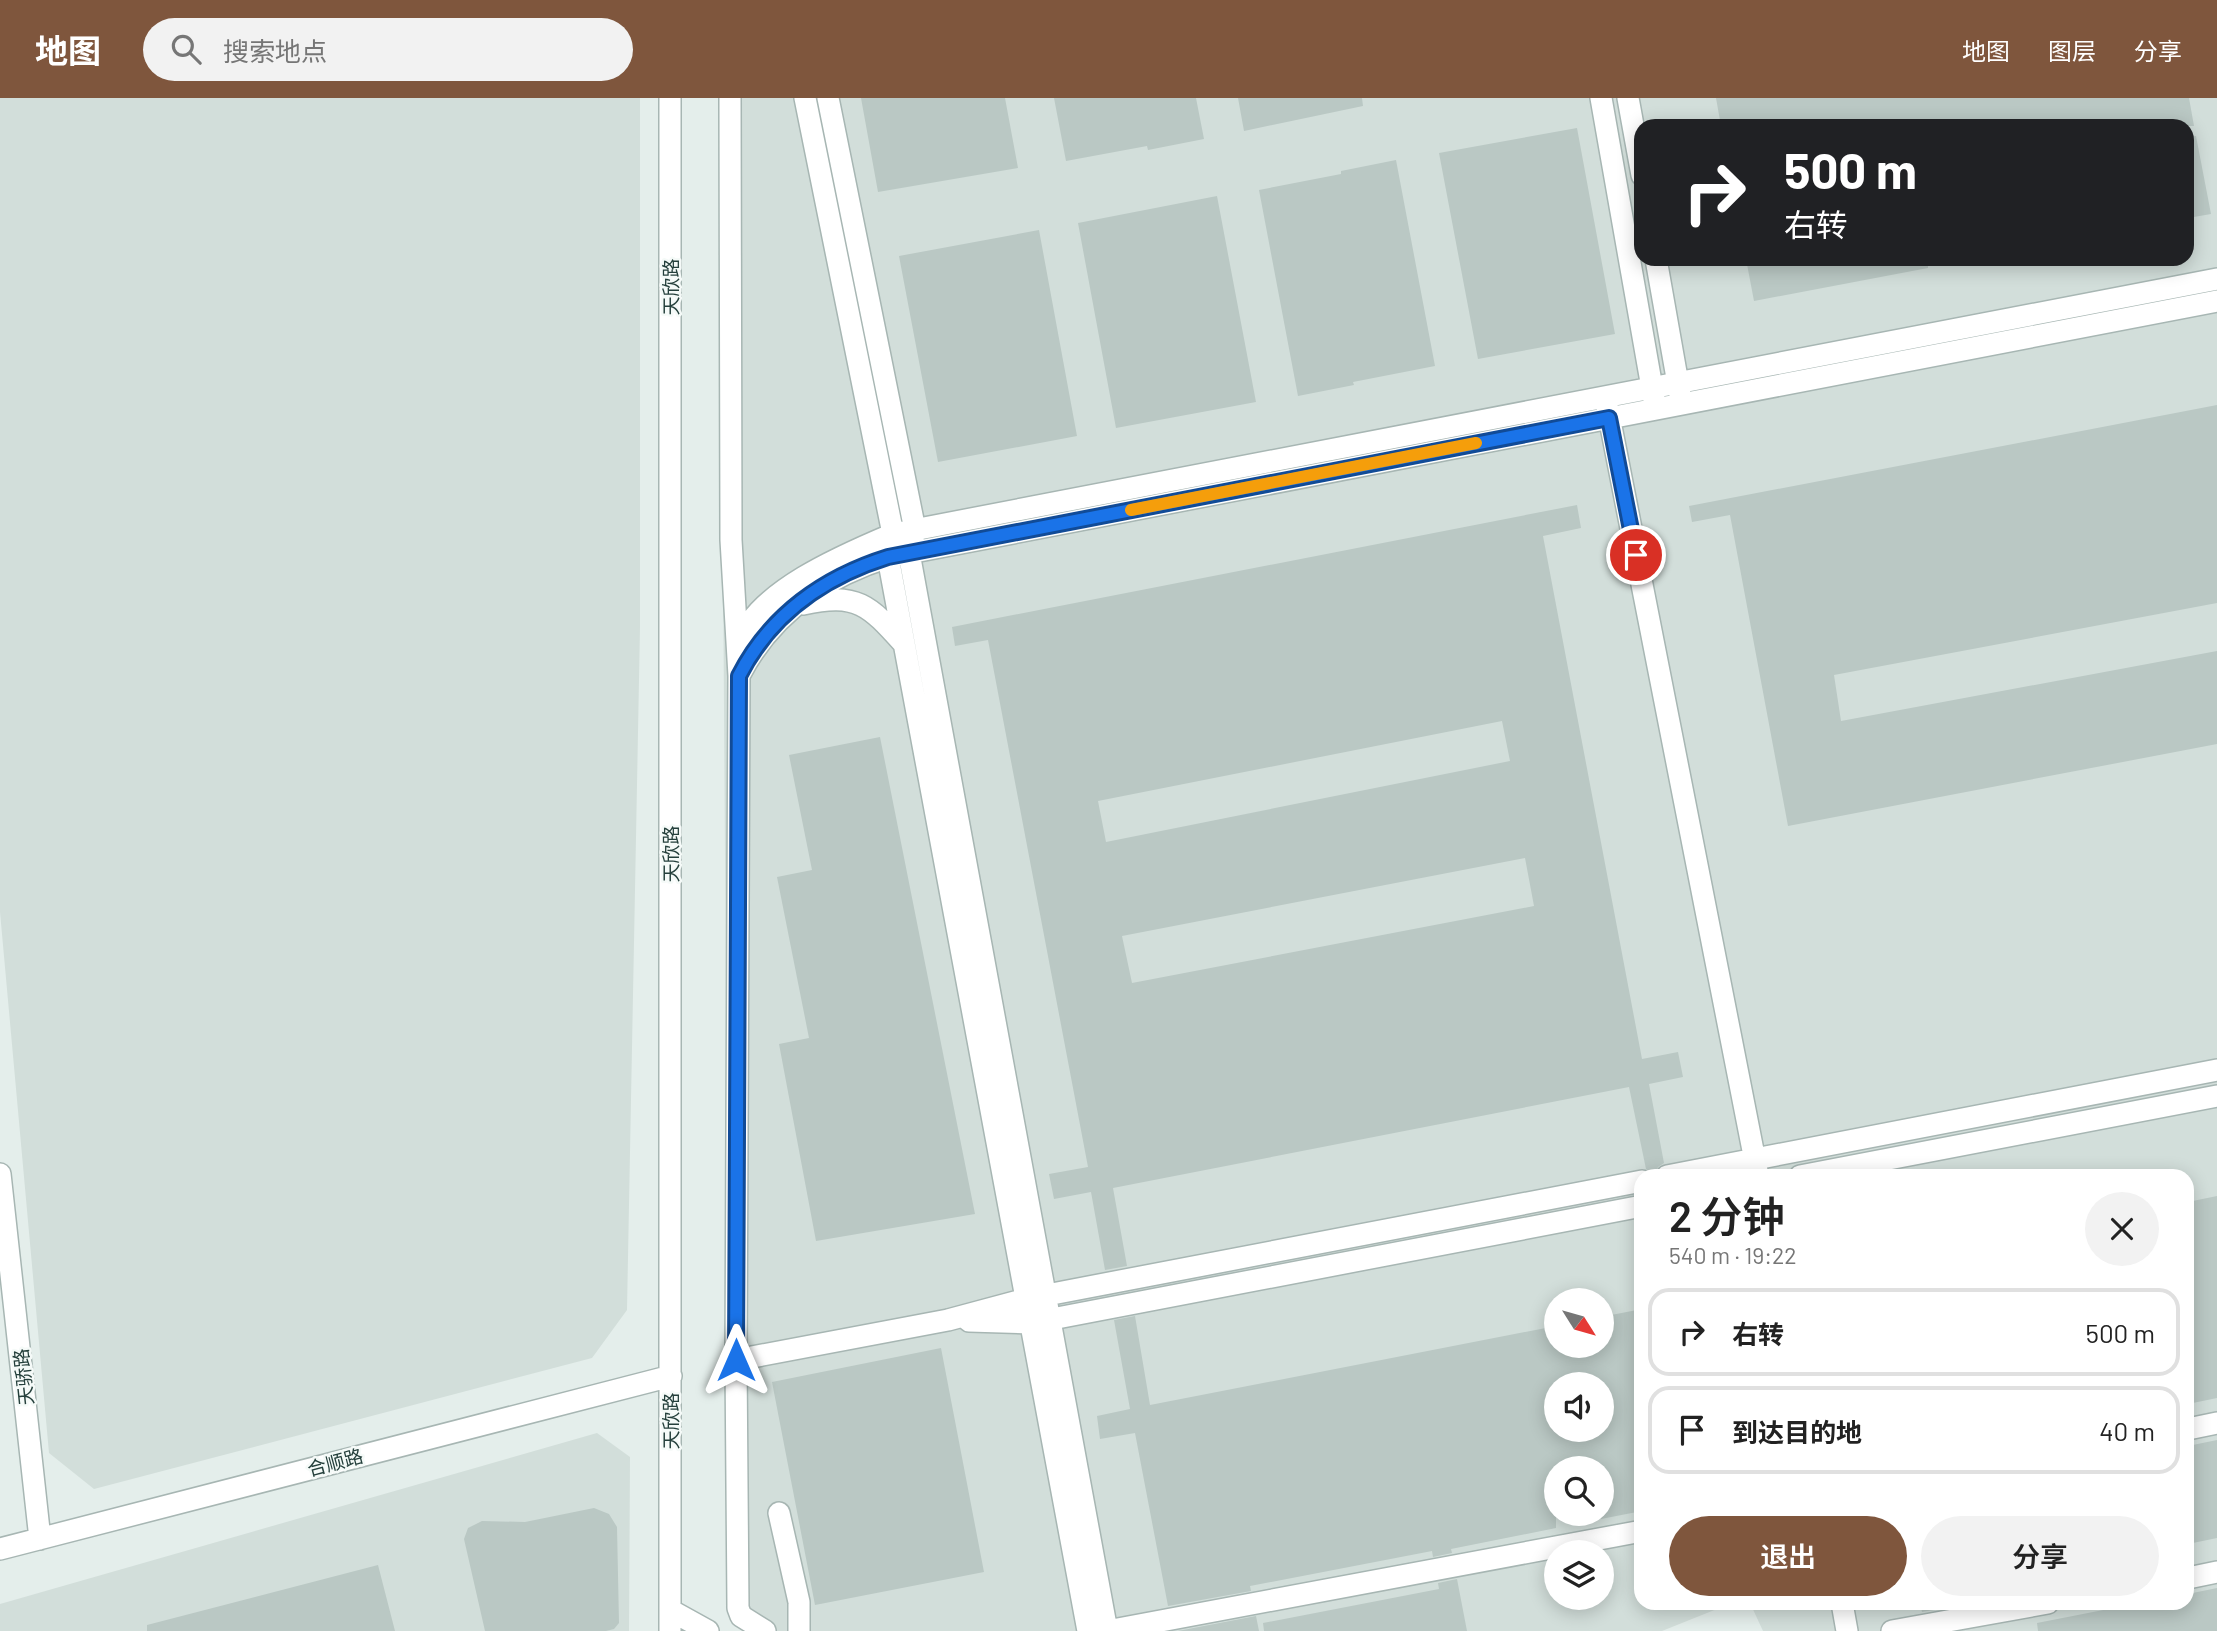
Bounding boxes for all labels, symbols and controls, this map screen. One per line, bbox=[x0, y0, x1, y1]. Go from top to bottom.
search box bbox=[143, 18, 633, 81]
text: 地图 bbox=[35, 30, 101, 70]
icon: search bbox=[167, 30, 205, 68]
text: 搜索地点 bbox=[223, 35, 327, 66]
text: 地图 bbox=[1962, 36, 2010, 65]
text: 图层 bbox=[2048, 36, 2096, 65]
text: 分享 bbox=[2134, 36, 2182, 65]
text: 500 m bbox=[1784, 140, 1917, 199]
icon: right bbox=[1669, 147, 1760, 238]
text: 右转 bbox=[1784, 205, 1848, 243]
street label: 天欣路 bbox=[659, 258, 682, 316]
pin bbox=[1606, 525, 1666, 585]
icon: arrive bbox=[1617, 536, 1655, 574]
street label: 天欣路 bbox=[659, 825, 682, 883]
text: 2 分钟 bbox=[1669, 1190, 1785, 1240]
button: close bbox=[2085, 1192, 2159, 1266]
text: 540 m · 19:22 bbox=[1669, 1241, 1797, 1269]
north arrow bbox=[1544, 1288, 1614, 1358]
map controls bbox=[1544, 1288, 1614, 1610]
icon: right bbox=[1673, 1313, 1711, 1351]
text: 500 m bbox=[2086, 1317, 2155, 1348]
text: 右转 bbox=[1732, 1318, 1784, 1349]
position arrow bbox=[699, 1323, 773, 1397]
street label: 天骄路 bbox=[9, 1347, 37, 1407]
button: sound bbox=[1544, 1372, 1614, 1442]
street label: 天欣路 bbox=[659, 1392, 682, 1450]
icon: arrive bbox=[1673, 1411, 1711, 1449]
text: 40 m bbox=[2099, 1415, 2155, 1446]
text: 到达目的地 bbox=[1732, 1416, 1862, 1447]
street label: 合顺路 bbox=[304, 1444, 366, 1480]
button: search bbox=[1544, 1456, 1614, 1526]
button: 退出 bbox=[1669, 1516, 1907, 1596]
button: 分享 bbox=[1921, 1516, 2159, 1596]
button: layers bbox=[1544, 1540, 1614, 1610]

